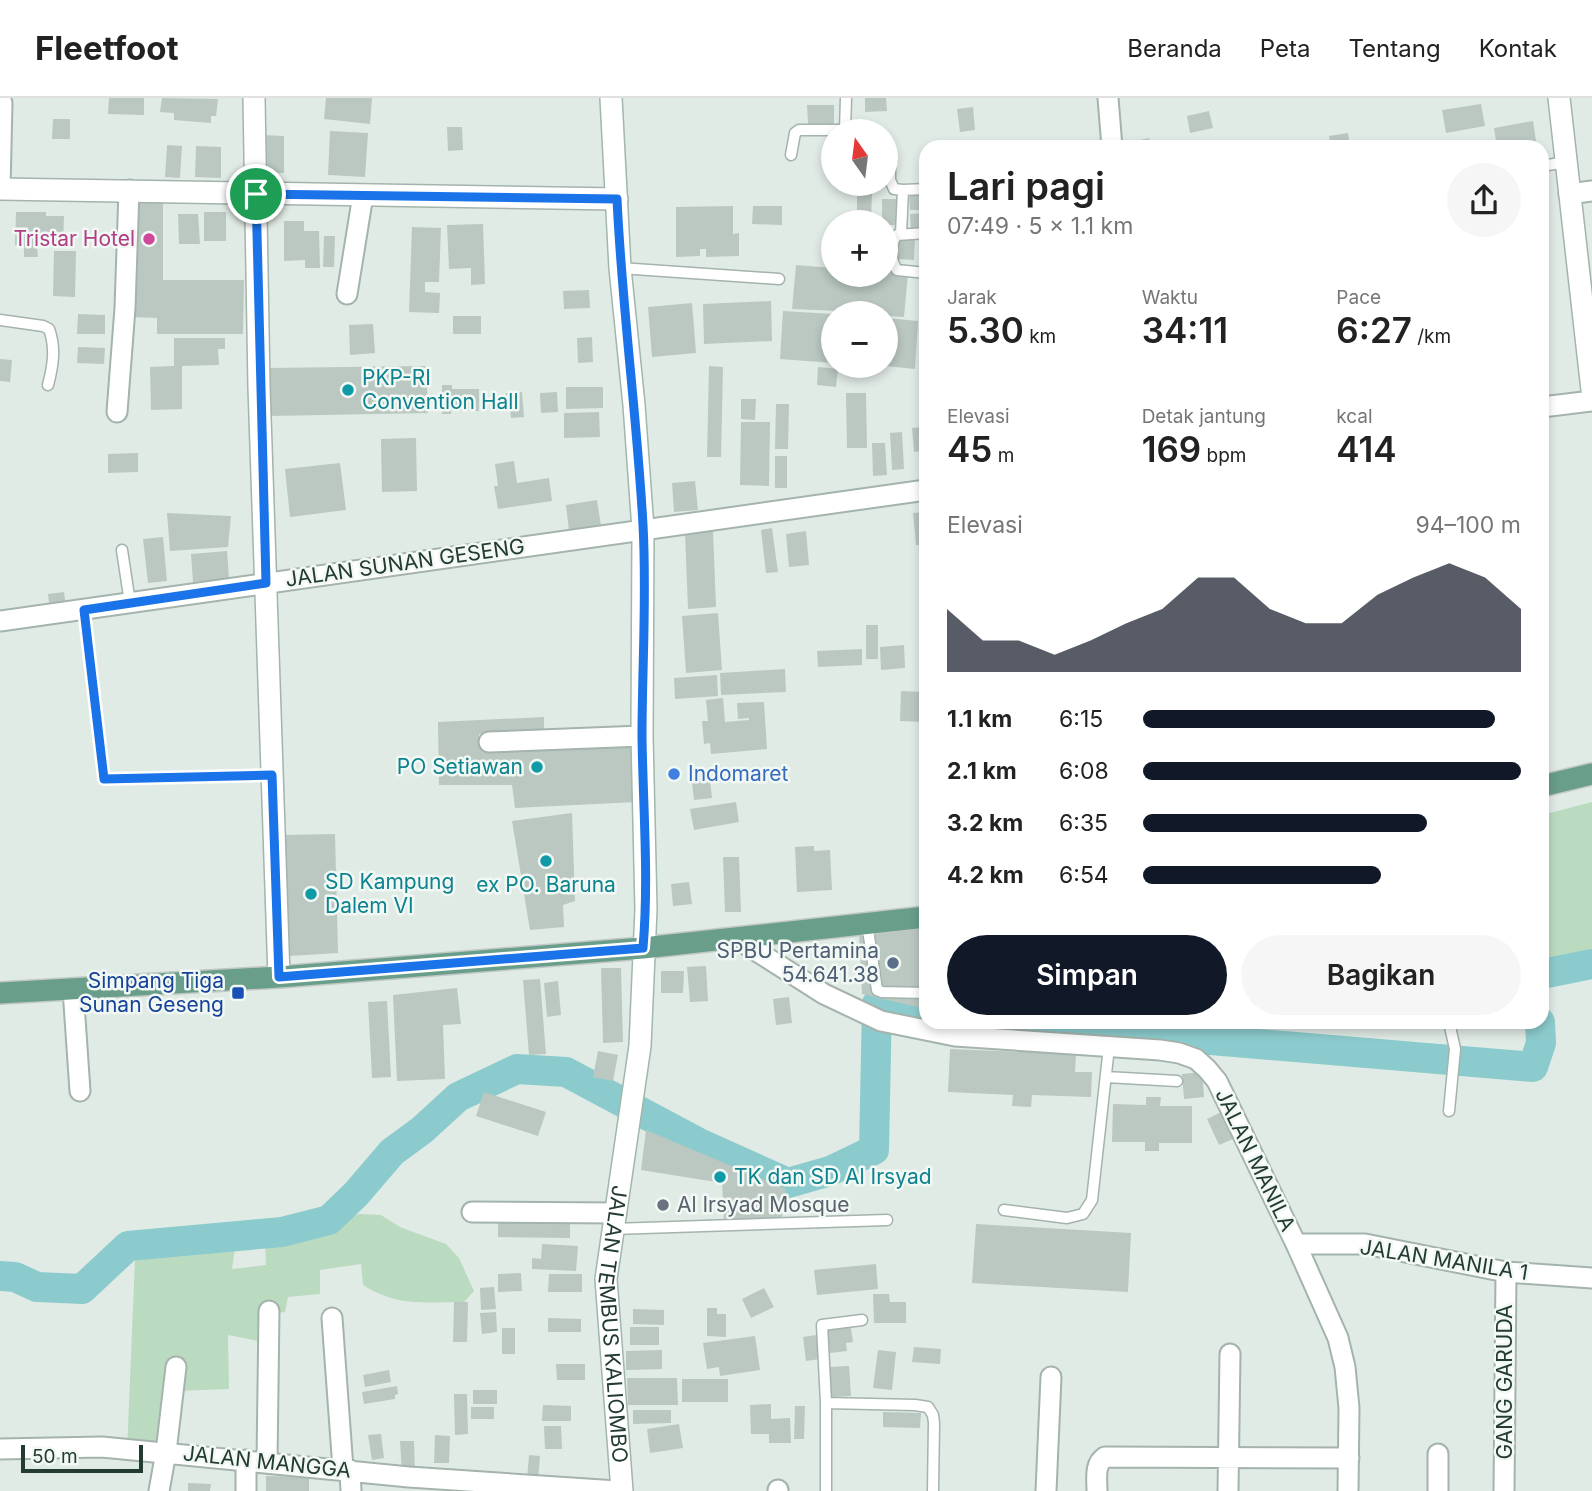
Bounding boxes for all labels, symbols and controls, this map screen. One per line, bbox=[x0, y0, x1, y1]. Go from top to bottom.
text: Fleetfoot bbox=[35, 28, 179, 68]
text: Beranda bbox=[1127, 34, 1222, 63]
text: Peta bbox=[1260, 34, 1310, 63]
text: Tentang bbox=[1348, 34, 1441, 63]
text: Kontak bbox=[1479, 34, 1557, 63]
north arrow bbox=[821, 119, 898, 196]
map controls bbox=[821, 119, 898, 378]
text: Lari pagi bbox=[947, 163, 1105, 209]
button: share bbox=[1447, 163, 1521, 237]
pin bbox=[226, 164, 286, 224]
icon: arrive bbox=[237, 175, 275, 213]
button: + bbox=[821, 210, 898, 287]
text: 07:49 · 5 × 1.1 km bbox=[947, 212, 1133, 240]
place label: Tristar Hotel bbox=[13, 226, 135, 251]
marker: Tristar Hotel bbox=[141, 231, 157, 247]
text: Jarak bbox=[947, 286, 997, 309]
text: Waktu bbox=[1142, 286, 1198, 309]
text: Pace bbox=[1336, 286, 1381, 309]
button: − bbox=[821, 301, 898, 378]
text: 5.30 bbox=[947, 309, 1024, 351]
text: 34:11 bbox=[1142, 309, 1228, 351]
text: 6:27 bbox=[1336, 309, 1412, 351]
text: km bbox=[1024, 325, 1056, 348]
text: /km bbox=[1412, 325, 1451, 348]
place label: PKP-RI Convention Hall bbox=[362, 365, 519, 414]
marker: PKP-RI Convention Hall bbox=[340, 382, 356, 398]
text: Elevasi bbox=[947, 405, 1010, 428]
text: Detak jantung bbox=[1142, 405, 1266, 428]
text: kcal bbox=[1336, 405, 1373, 428]
text: 45 bbox=[947, 428, 992, 470]
text: 169 bbox=[1142, 428, 1201, 470]
text: 414 bbox=[1336, 428, 1397, 470]
text: m bbox=[992, 444, 1014, 467]
text: bpm bbox=[1201, 444, 1247, 467]
text: Elevasi bbox=[947, 511, 1023, 539]
text: 94–100 m bbox=[1415, 511, 1521, 539]
street label: JALAN SUNAN GESENG bbox=[284, 533, 526, 592]
text: 1.1 km bbox=[947, 705, 1012, 733]
text: 6:15 bbox=[1059, 705, 1103, 733]
place label: PO Setiawan bbox=[397, 754, 523, 779]
text: 2.1 km bbox=[947, 757, 1017, 785]
text: 6:08 bbox=[1059, 757, 1109, 785]
marker: PO Setiawan bbox=[529, 759, 545, 775]
place label: Indomaret bbox=[688, 761, 788, 786]
marker: Indomaret bbox=[666, 766, 682, 782]
text: 3.2 km bbox=[947, 809, 1023, 837]
text: 6:35 bbox=[1059, 809, 1108, 837]
marker: ex PO. Baruna bbox=[538, 853, 554, 869]
text: 4.2 km bbox=[947, 861, 1024, 889]
text: 6:54 bbox=[1059, 861, 1109, 889]
place label: SD Kampung Dalem VI bbox=[325, 869, 454, 918]
place label: ex PO. Baruna bbox=[476, 872, 616, 897]
marker: SD Kampung Dalem VI bbox=[303, 886, 319, 902]
button: Simpan bbox=[947, 935, 1227, 1015]
button: Bagikan bbox=[1241, 935, 1521, 1015]
place label: SPBU Pertamina 54.641.38 bbox=[717, 938, 879, 987]
marker: SPBU Pertamina 54.641.38 bbox=[885, 955, 901, 971]
place label: Simpang Tiga Sunan Geseng bbox=[79, 968, 224, 1017]
marker: Simpang Tiga Sunan Geseng bbox=[230, 985, 246, 1001]
street label: JALAN MANILA bbox=[1210, 1084, 1301, 1235]
place label: TK dan SD Al Irsyad bbox=[734, 1164, 932, 1189]
marker: TK dan SD Al Irsyad bbox=[712, 1169, 728, 1185]
street label: JALAN TEMBUS KALIOMBO bbox=[593, 1184, 633, 1464]
place label: Al Irsyad Mosque bbox=[677, 1192, 850, 1217]
marker: Al Irsyad Mosque bbox=[655, 1197, 671, 1213]
street label: JALAN MANILA 1 bbox=[1358, 1234, 1530, 1285]
street label: GANG GARUDA bbox=[1492, 1305, 1517, 1459]
street label: JALAN MANGGA bbox=[182, 1440, 352, 1483]
scale bar bbox=[21, 1442, 144, 1474]
text: 50 m bbox=[32, 1445, 78, 1468]

